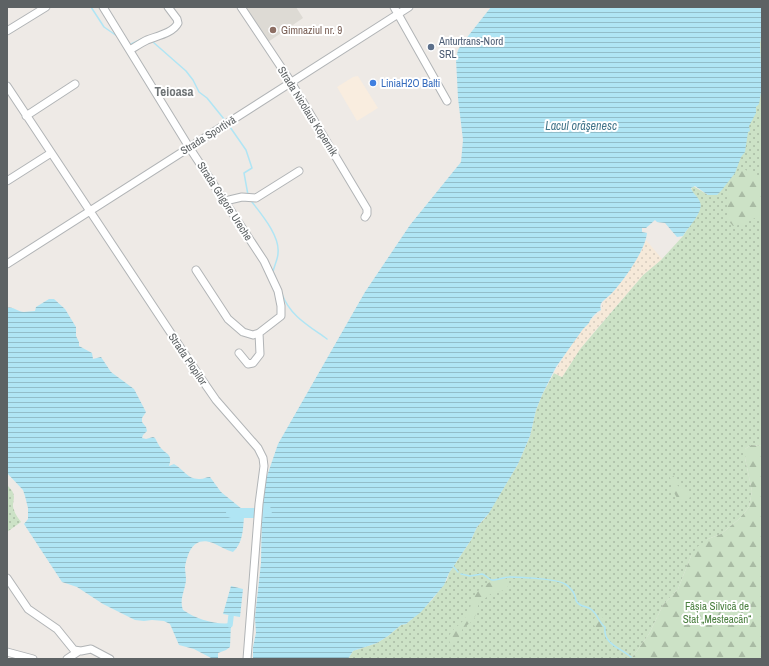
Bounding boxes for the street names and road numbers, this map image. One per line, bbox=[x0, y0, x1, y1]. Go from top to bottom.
street label: Strada Nicolaus Kopernik bbox=[275, 64, 341, 159]
street label: Strada Sportivă bbox=[178, 112, 238, 158]
street label: Strada Grigore Ureche bbox=[194, 159, 256, 243]
street label: Strada Plopilor bbox=[166, 330, 210, 388]

